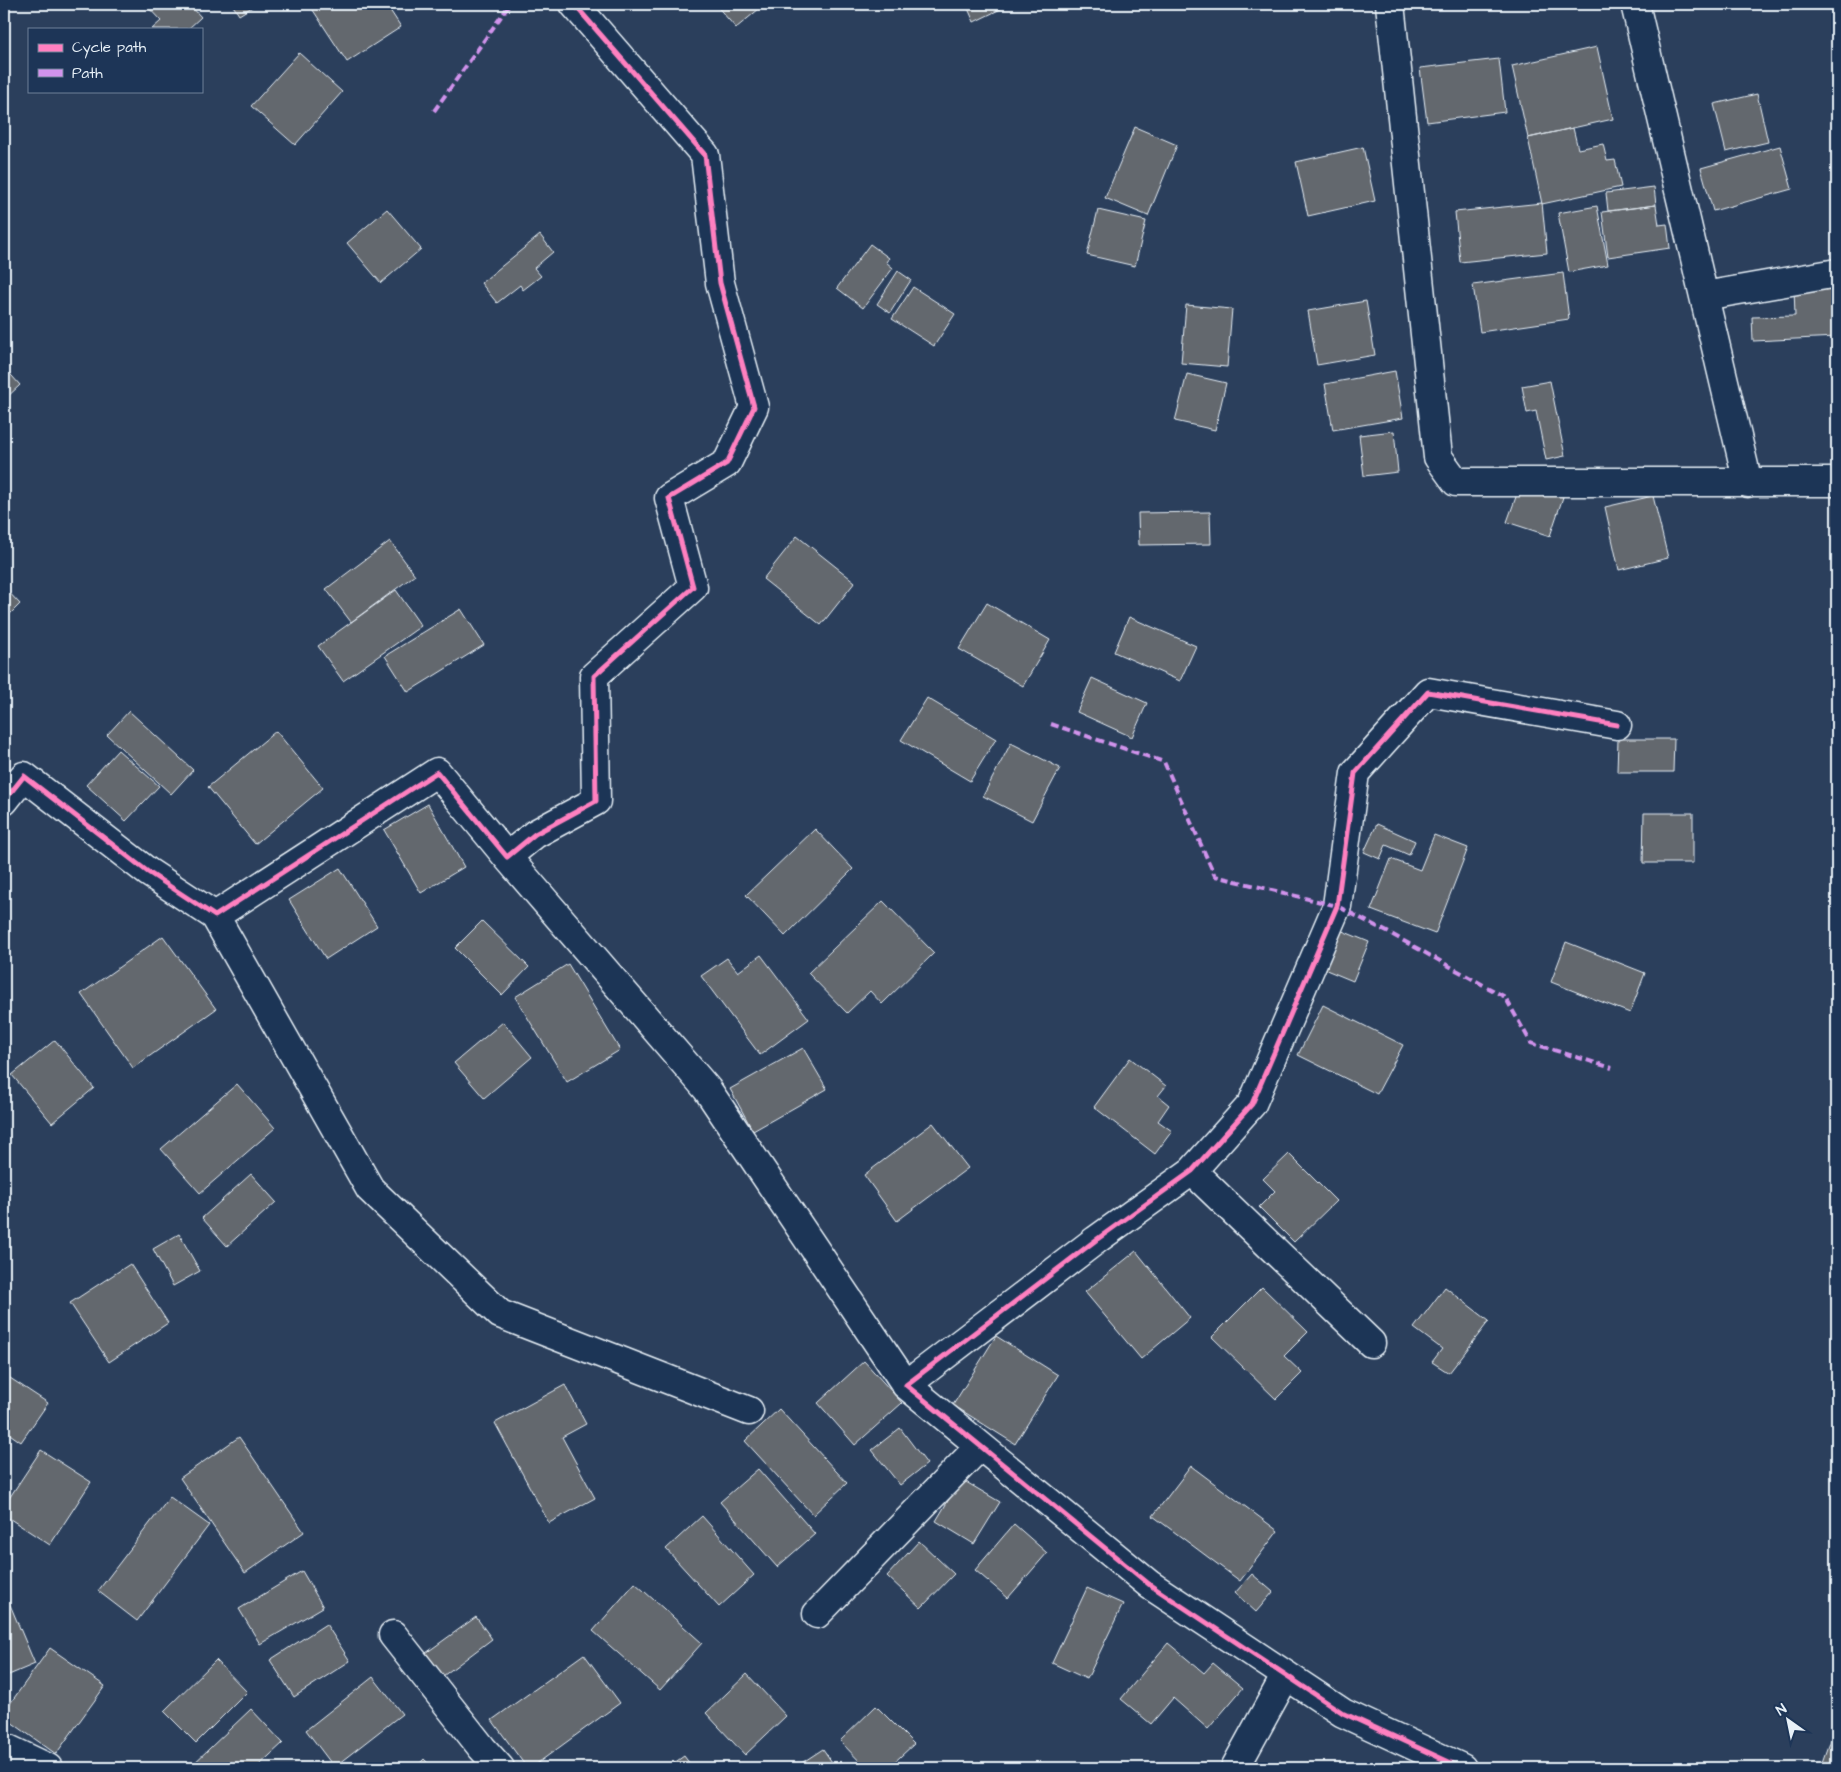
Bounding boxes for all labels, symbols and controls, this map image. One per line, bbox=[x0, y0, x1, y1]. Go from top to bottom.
legend bbox=[28, 28, 202, 92]
text: Cycle path bbox=[72, 37, 147, 59]
text: Path bbox=[72, 63, 103, 84]
north arrow bbox=[1764, 1694, 1814, 1744]
text: N bbox=[1772, 1699, 1791, 1721]

